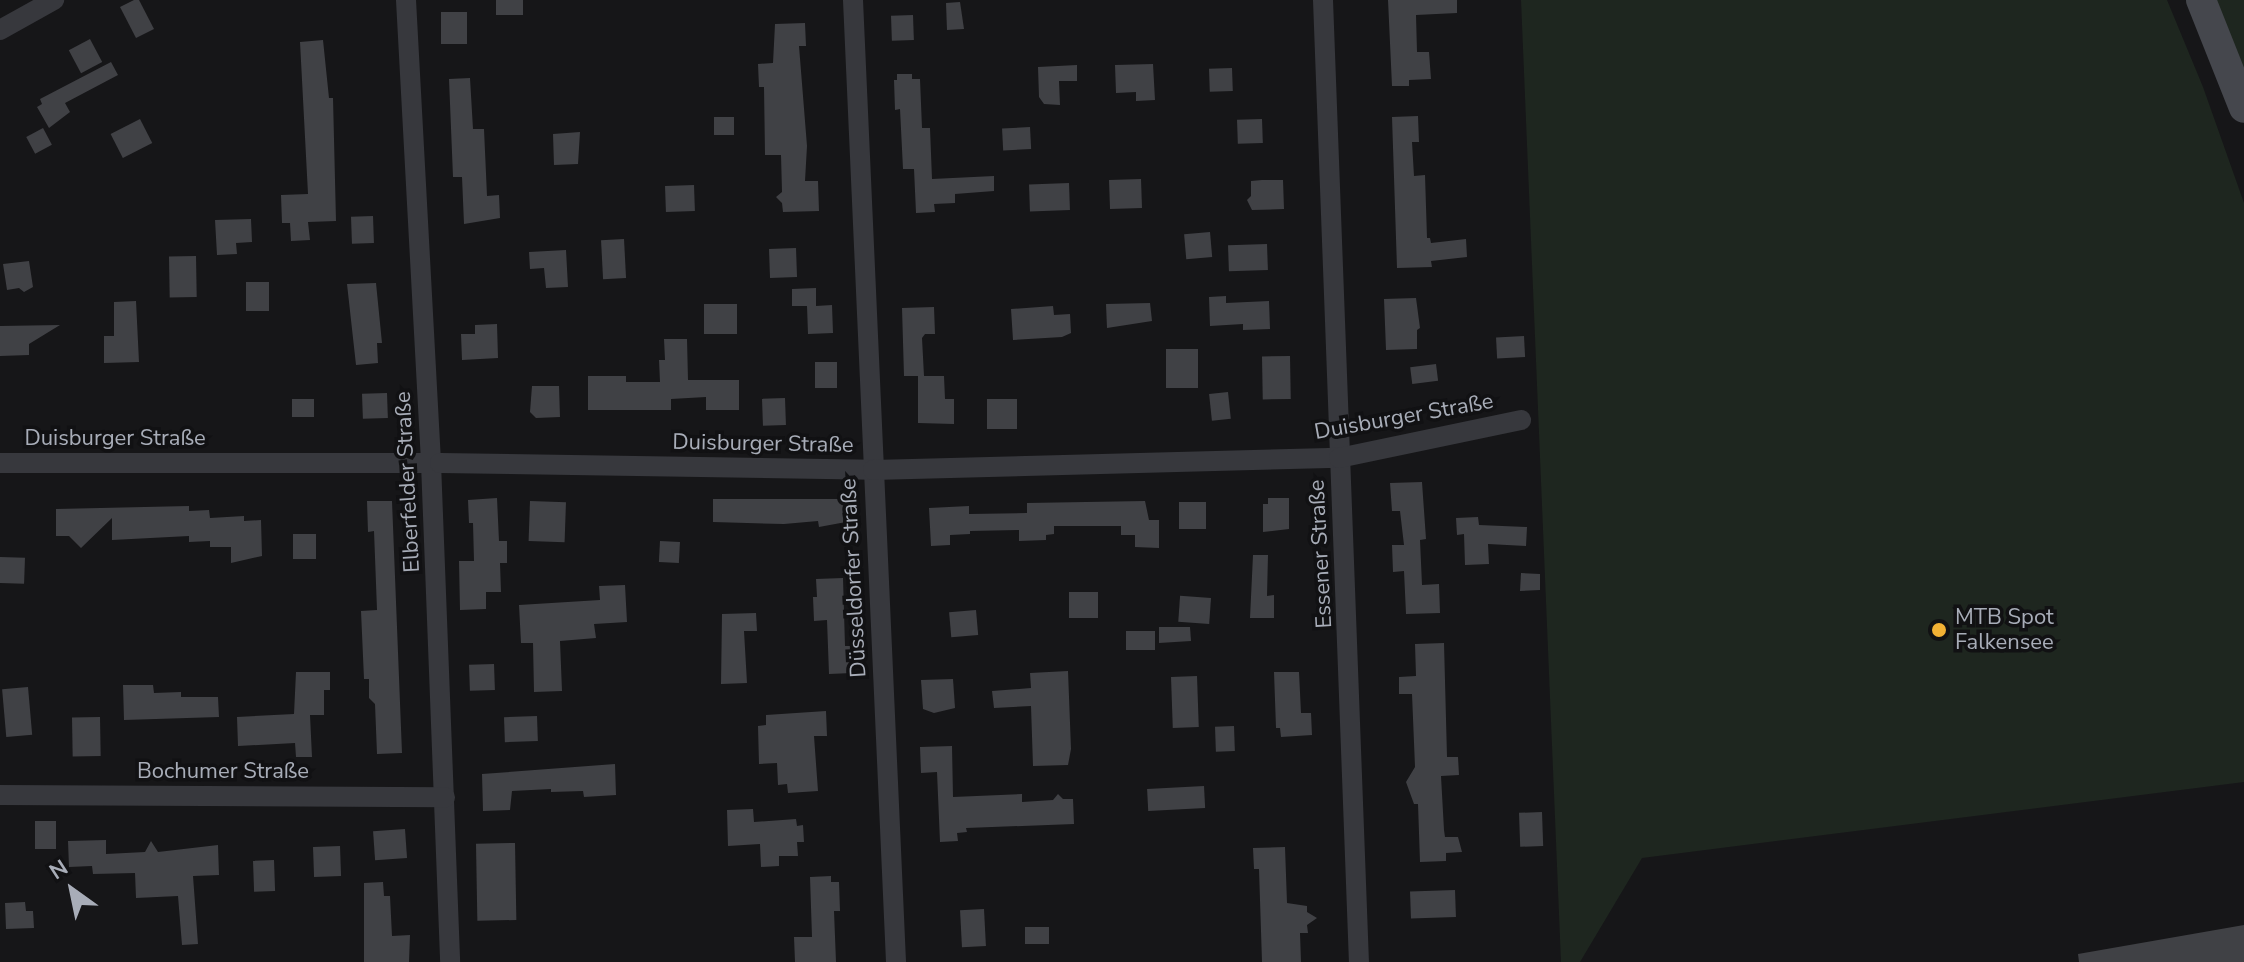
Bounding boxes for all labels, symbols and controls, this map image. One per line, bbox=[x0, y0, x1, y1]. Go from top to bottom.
street label: Duisburger Straße bbox=[1312, 388, 1496, 446]
street label: Elberfelder Straße bbox=[390, 391, 426, 573]
street label: Duisburger Straße bbox=[24, 426, 206, 452]
street label: Duisburger Straße bbox=[672, 429, 854, 459]
street label: Düsseldorfer Straße bbox=[836, 478, 872, 678]
street label: Essener Straße bbox=[1304, 479, 1338, 629]
place label: MTB Spot Falkensee bbox=[1955, 604, 2054, 656]
marker: MTB Spot Falkensee bbox=[1930, 621, 1948, 639]
street label: Bochumer Straße bbox=[137, 759, 309, 785]
north arrow bbox=[32, 850, 112, 930]
text: N bbox=[44, 853, 74, 887]

